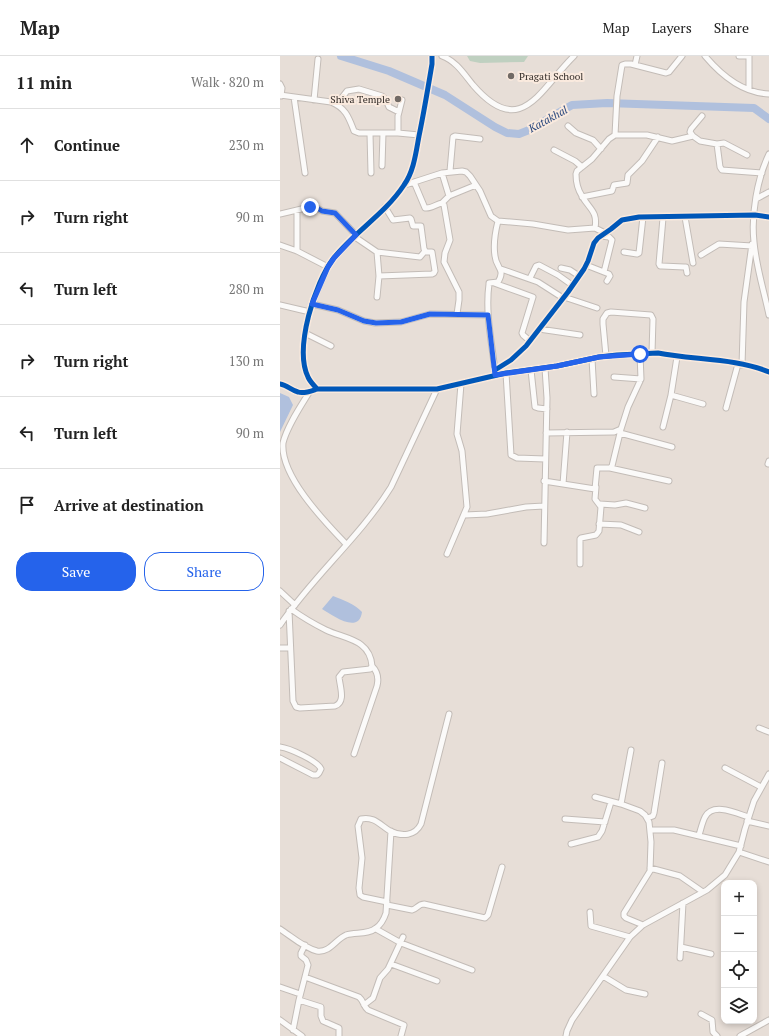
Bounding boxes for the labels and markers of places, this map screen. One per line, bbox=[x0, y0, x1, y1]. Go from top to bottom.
place label: Pragati School bbox=[519, 70, 583, 83]
marker: Pragati School bbox=[506, 71, 516, 81]
place label: Shiva Temple bbox=[330, 93, 390, 106]
marker: Shiva Temple bbox=[393, 94, 403, 104]

